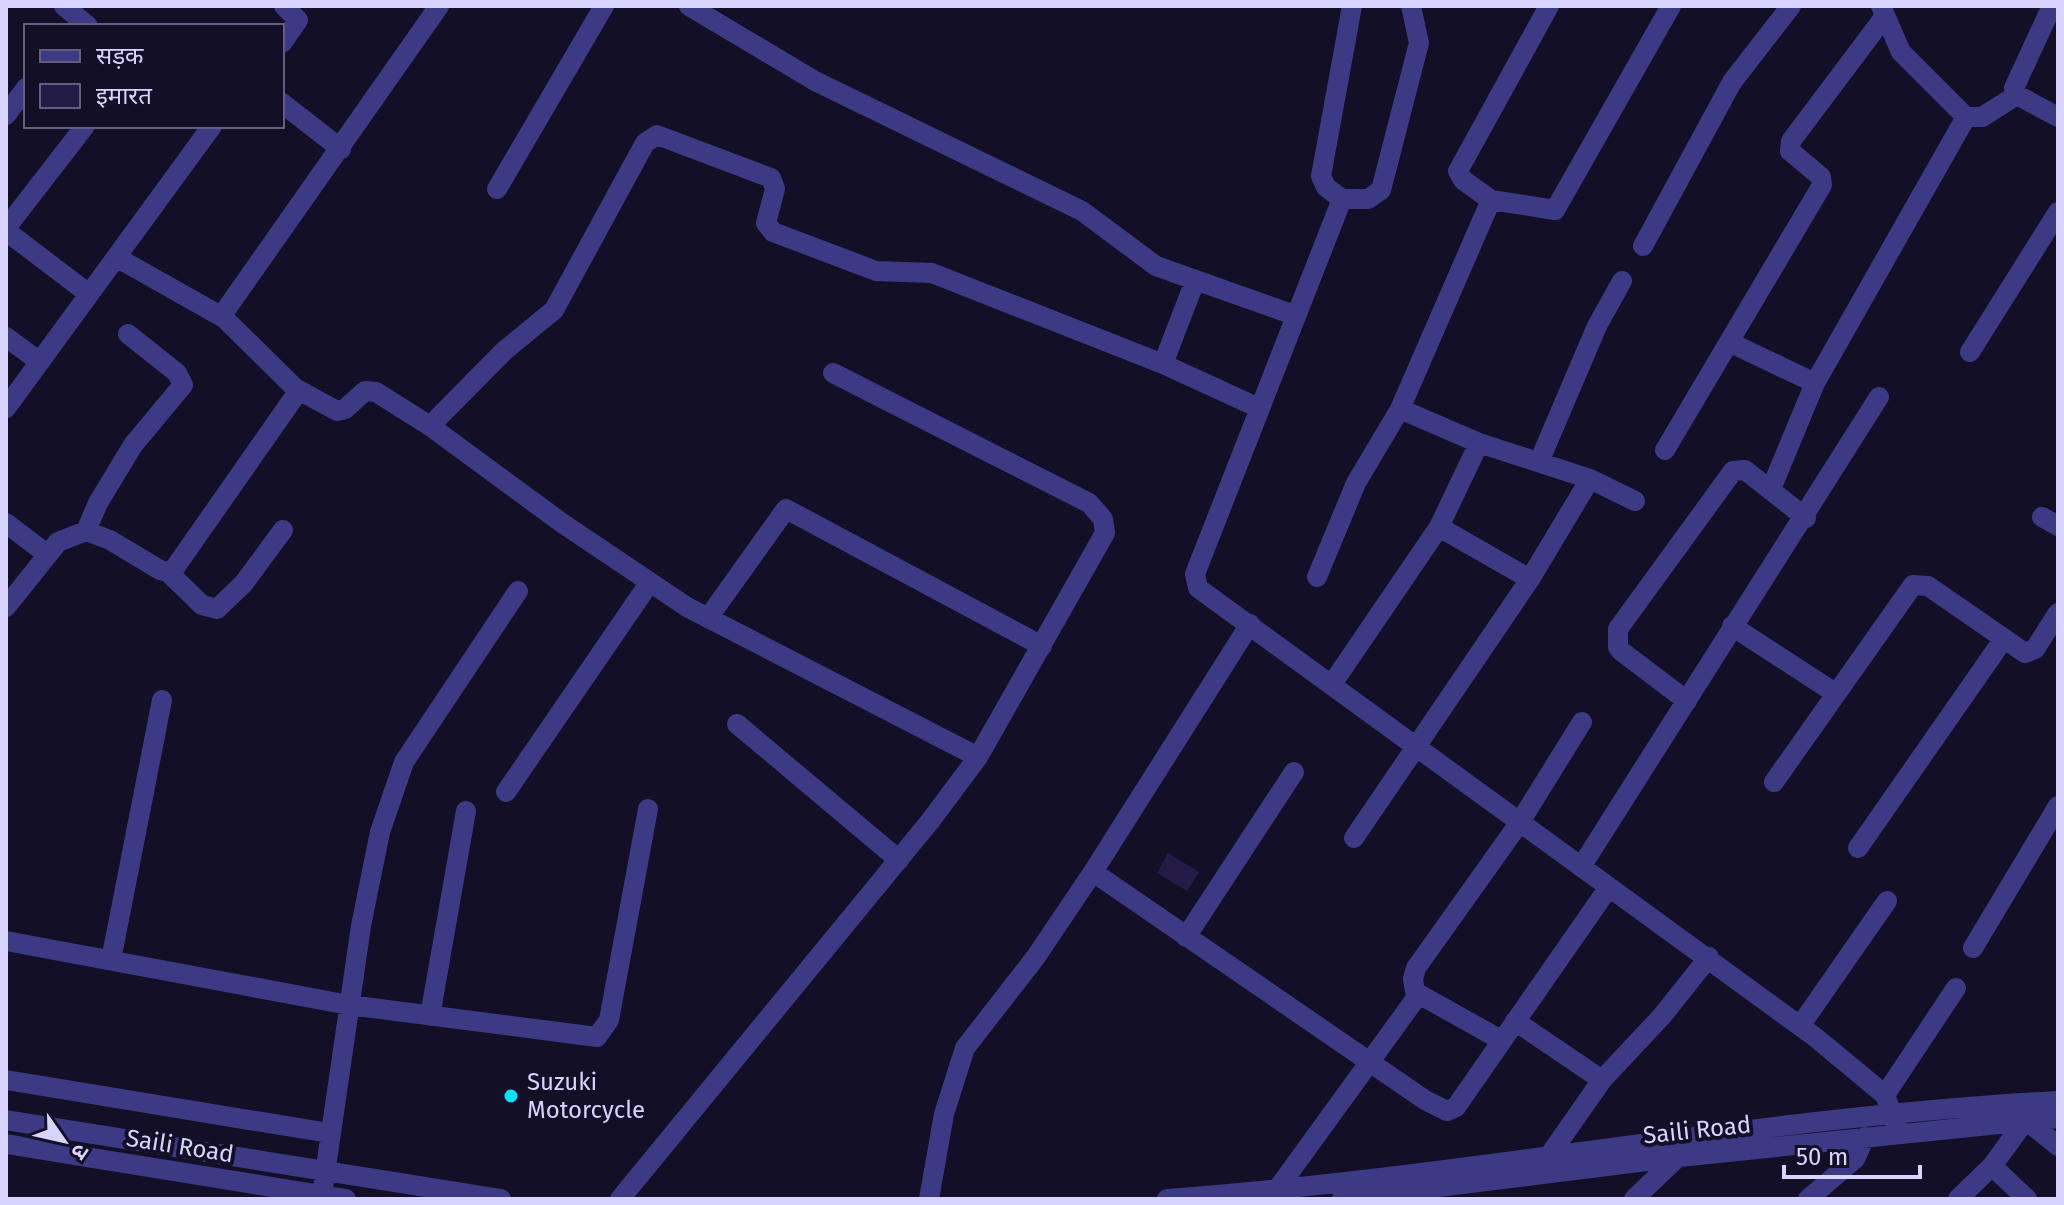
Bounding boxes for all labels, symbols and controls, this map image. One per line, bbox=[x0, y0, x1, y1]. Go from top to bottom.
legend bbox=[24, 24, 284, 128]
text: सड़क bbox=[96, 42, 144, 70]
text: इमारत bbox=[96, 82, 153, 110]
place label: Suzuki Motorcycle bbox=[527, 1068, 645, 1124]
marker: Suzuki Motorcycle bbox=[502, 1087, 520, 1105]
north arrow bbox=[24, 1101, 104, 1181]
street label: Saili Road bbox=[1642, 1110, 1752, 1150]
street label: Saili Road bbox=[124, 1124, 236, 1168]
scale bar bbox=[1784, 1129, 1920, 1179]
text: उ bbox=[65, 1139, 95, 1166]
text: 50 m bbox=[1796, 1143, 1848, 1171]

